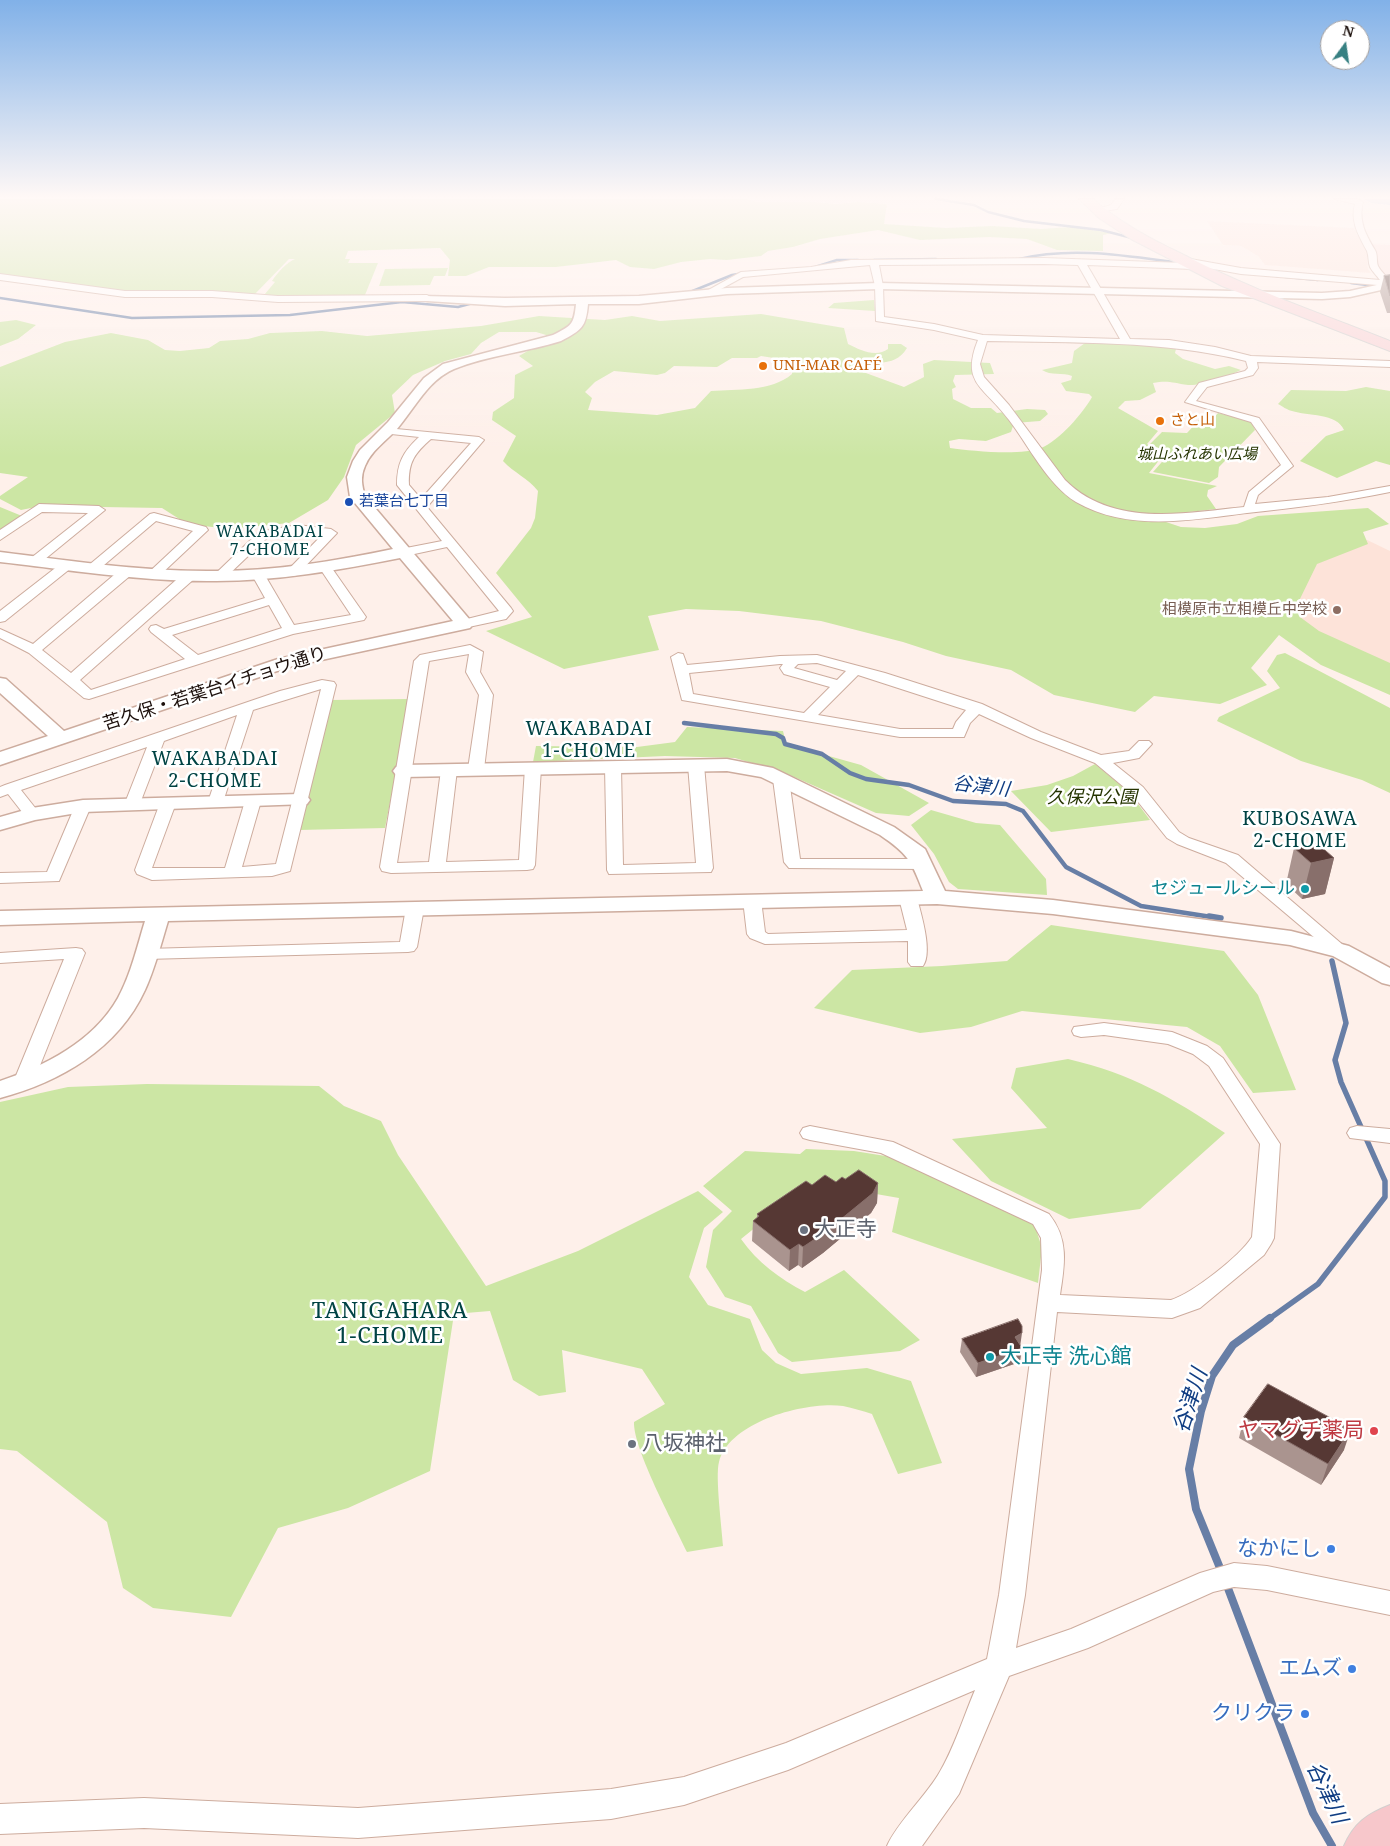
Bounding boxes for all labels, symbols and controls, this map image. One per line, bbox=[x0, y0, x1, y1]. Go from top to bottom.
north arrow bbox=[1320, 20, 1370, 70]
text: N bbox=[1341, 20, 1356, 41]
place label: UNI-MAR CAFÉ bbox=[773, 357, 882, 375]
marker: UNI-MAR CAFÉ bbox=[757, 360, 769, 372]
place label: さと山 bbox=[1170, 412, 1215, 430]
marker: さと山 bbox=[1154, 415, 1166, 427]
park label: 城山ふれあい広場 bbox=[1137, 446, 1257, 464]
place label: 若葉台七丁目 bbox=[359, 493, 449, 511]
marker: 若葉台七丁目 bbox=[343, 496, 355, 508]
district label: WAKABADAI 7-CHOME bbox=[215, 522, 325, 560]
place label: 相模原市立相模丘中学校 bbox=[1162, 601, 1327, 619]
marker: 相模原市立相模丘中学校 bbox=[1331, 604, 1343, 616]
street label: 苦久保・若葉台イチョウ通り bbox=[100, 643, 330, 735]
district label: WAKABADAI 1-CHOME bbox=[524, 719, 654, 763]
district label: WAKABADAI 2-CHOME bbox=[150, 749, 280, 793]
water label: 谷津川 bbox=[951, 772, 1011, 802]
park label: 久保沢公園 bbox=[1047, 787, 1137, 809]
district label: KUBOSAWA 2-CHOME bbox=[1241, 809, 1359, 853]
place label: セジュールシール bbox=[1151, 878, 1295, 900]
marker: セジュールシール bbox=[1299, 883, 1311, 895]
place label: 大正寺 bbox=[814, 1217, 877, 1243]
marker: 大正寺 bbox=[798, 1224, 810, 1236]
district label: TANIGAHARA 1-CHOME bbox=[310, 1299, 470, 1350]
place label: 大正寺 洗心館 bbox=[1000, 1344, 1131, 1370]
marker: 大正寺 洗心館 bbox=[984, 1351, 996, 1363]
water label: 谷津川 bbox=[1168, 1366, 1214, 1436]
place label: ヤマグチ薬局 bbox=[1238, 1418, 1364, 1444]
marker: ヤマグチ薬局 bbox=[1368, 1425, 1380, 1437]
place label: 八坂神社 bbox=[642, 1431, 726, 1457]
marker: 八坂神社 bbox=[626, 1438, 638, 1450]
place label: なかにし bbox=[1237, 1536, 1321, 1562]
marker: なかにし bbox=[1325, 1543, 1337, 1555]
place label: エムズ bbox=[1279, 1656, 1342, 1682]
marker: エムズ bbox=[1346, 1663, 1358, 1675]
place label: クリクラ bbox=[1211, 1701, 1295, 1727]
marker: クリクラ bbox=[1299, 1708, 1311, 1720]
water label: 谷津川 bbox=[1300, 1758, 1352, 1828]

